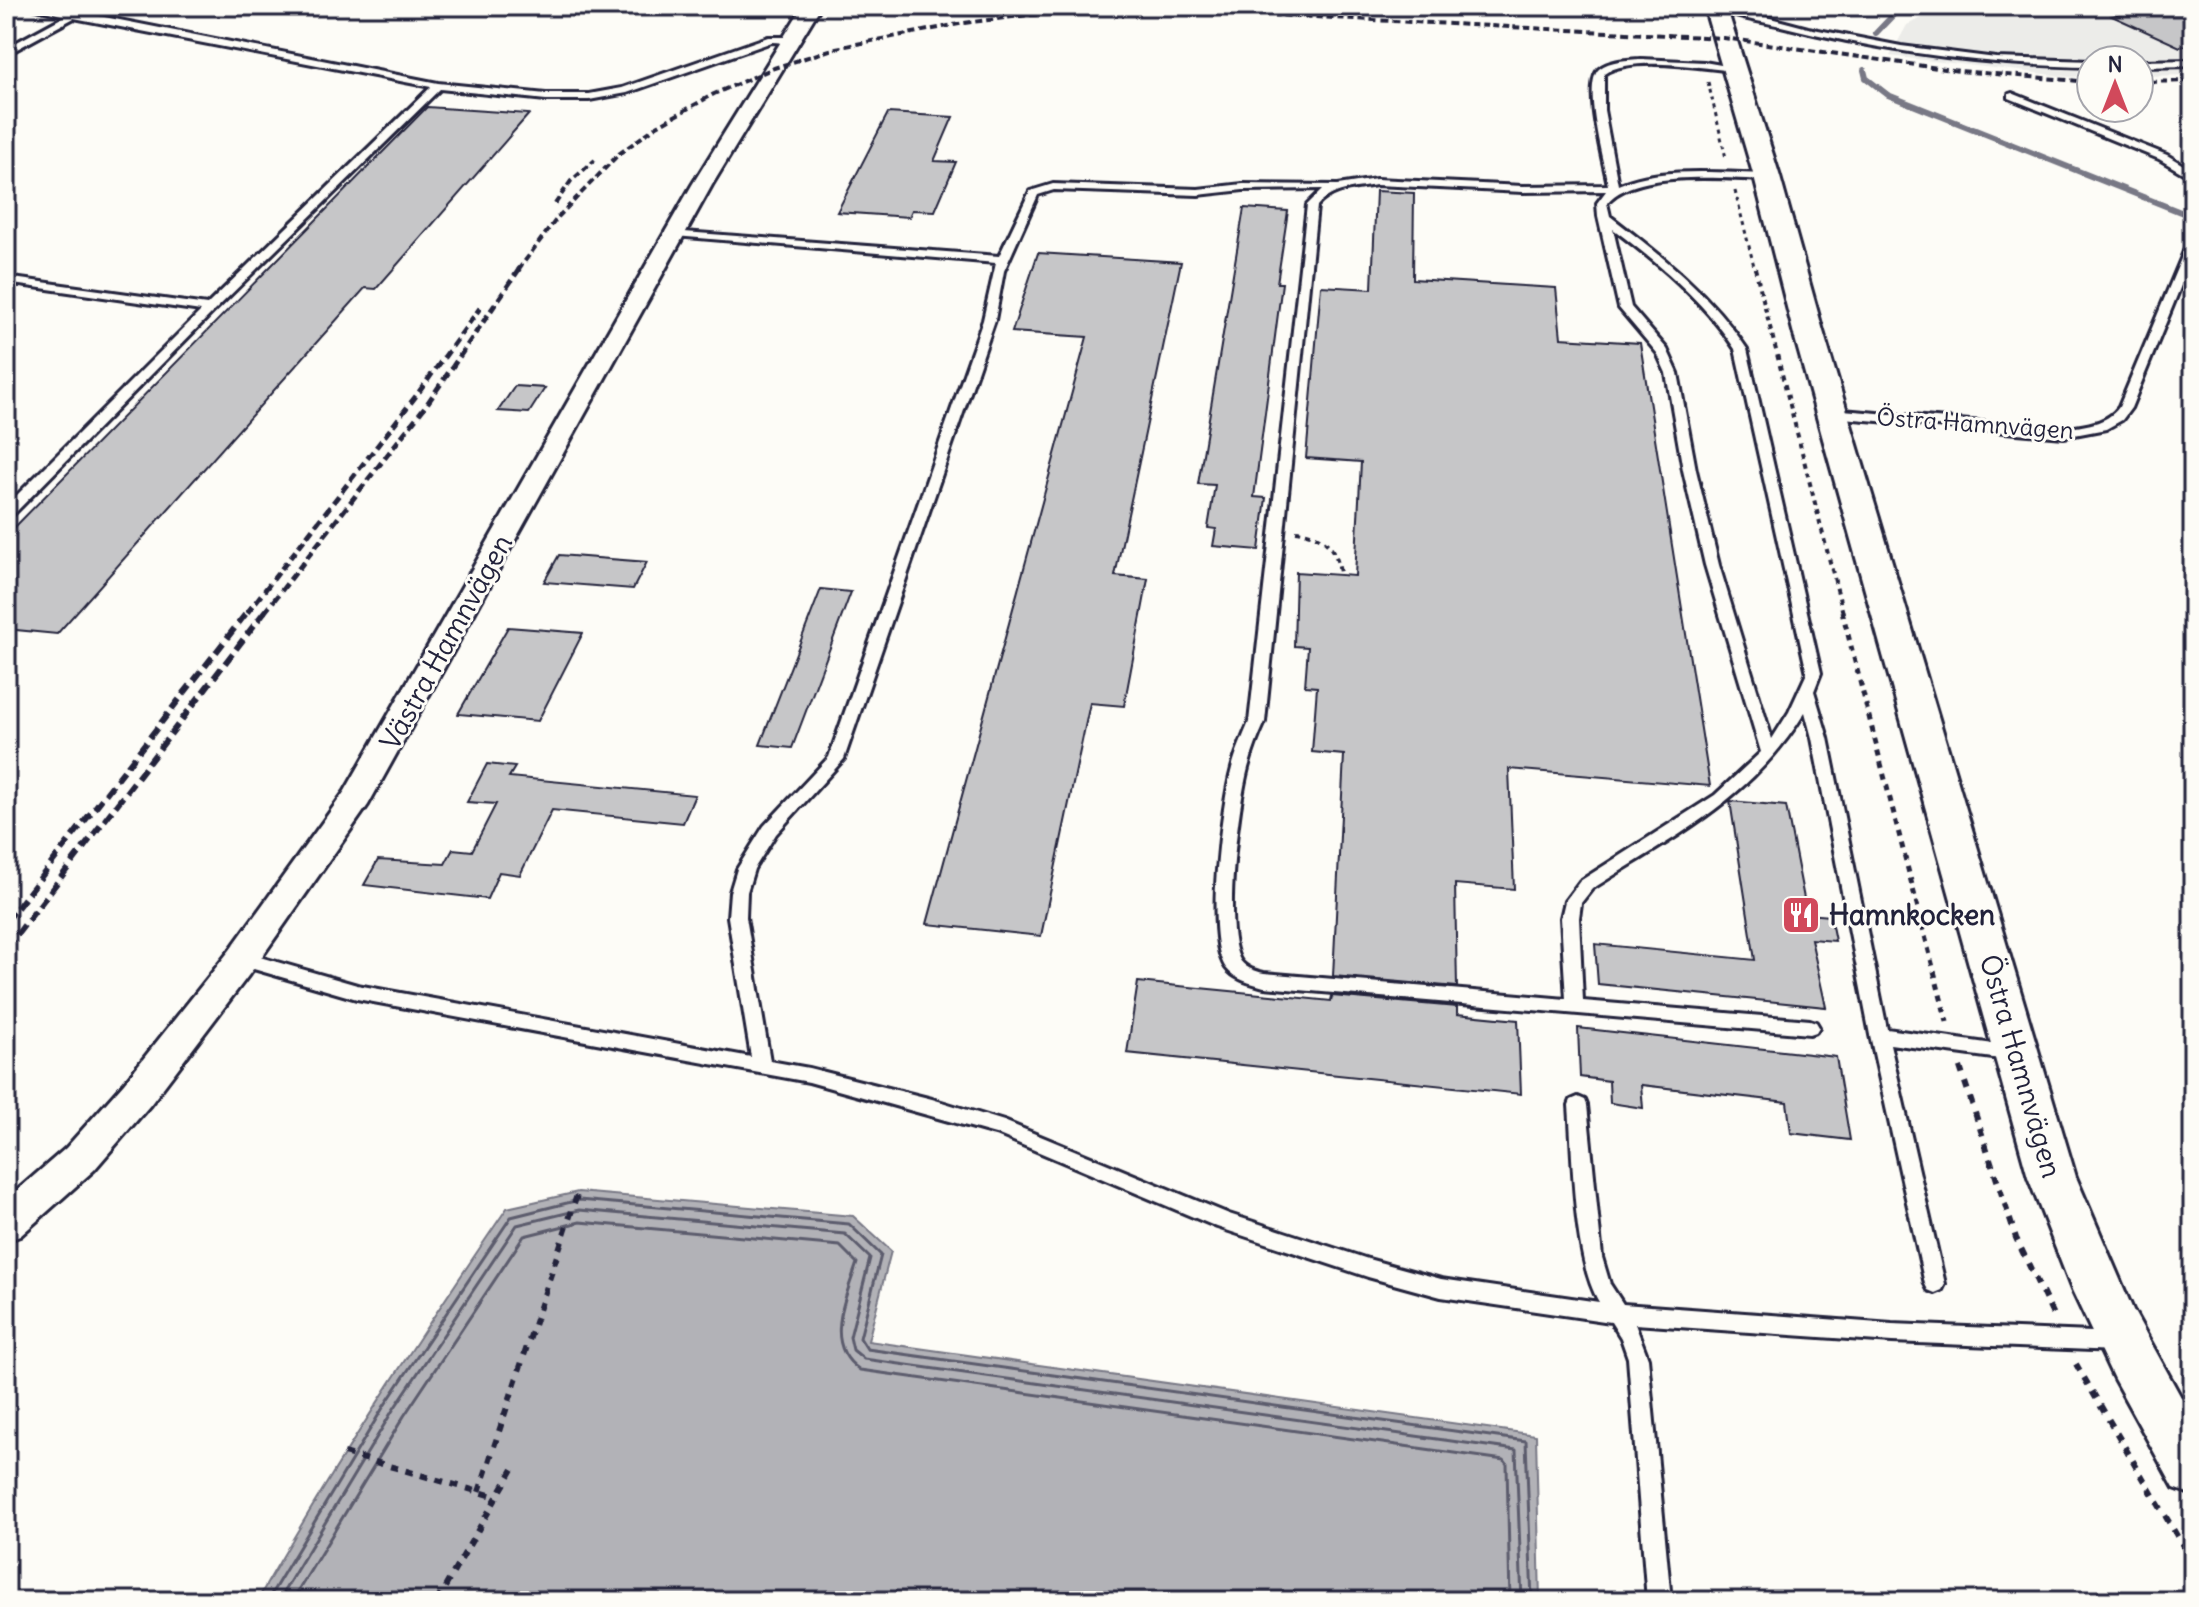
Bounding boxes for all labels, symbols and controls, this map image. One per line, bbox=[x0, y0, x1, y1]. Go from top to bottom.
north arrow bbox=[2075, 44, 2155, 124]
text: N bbox=[2107, 50, 2123, 78]
street label: Östra Hamnvägen bbox=[1875, 401, 2075, 445]
street label: Västra Hamnvägen bbox=[372, 528, 520, 756]
restaurant icon: Hamnkocken bbox=[1780, 894, 1822, 936]
place label: Hamnkocken bbox=[1829, 897, 1995, 933]
street label: Östra Hamnvägen bbox=[1972, 950, 2071, 1182]

